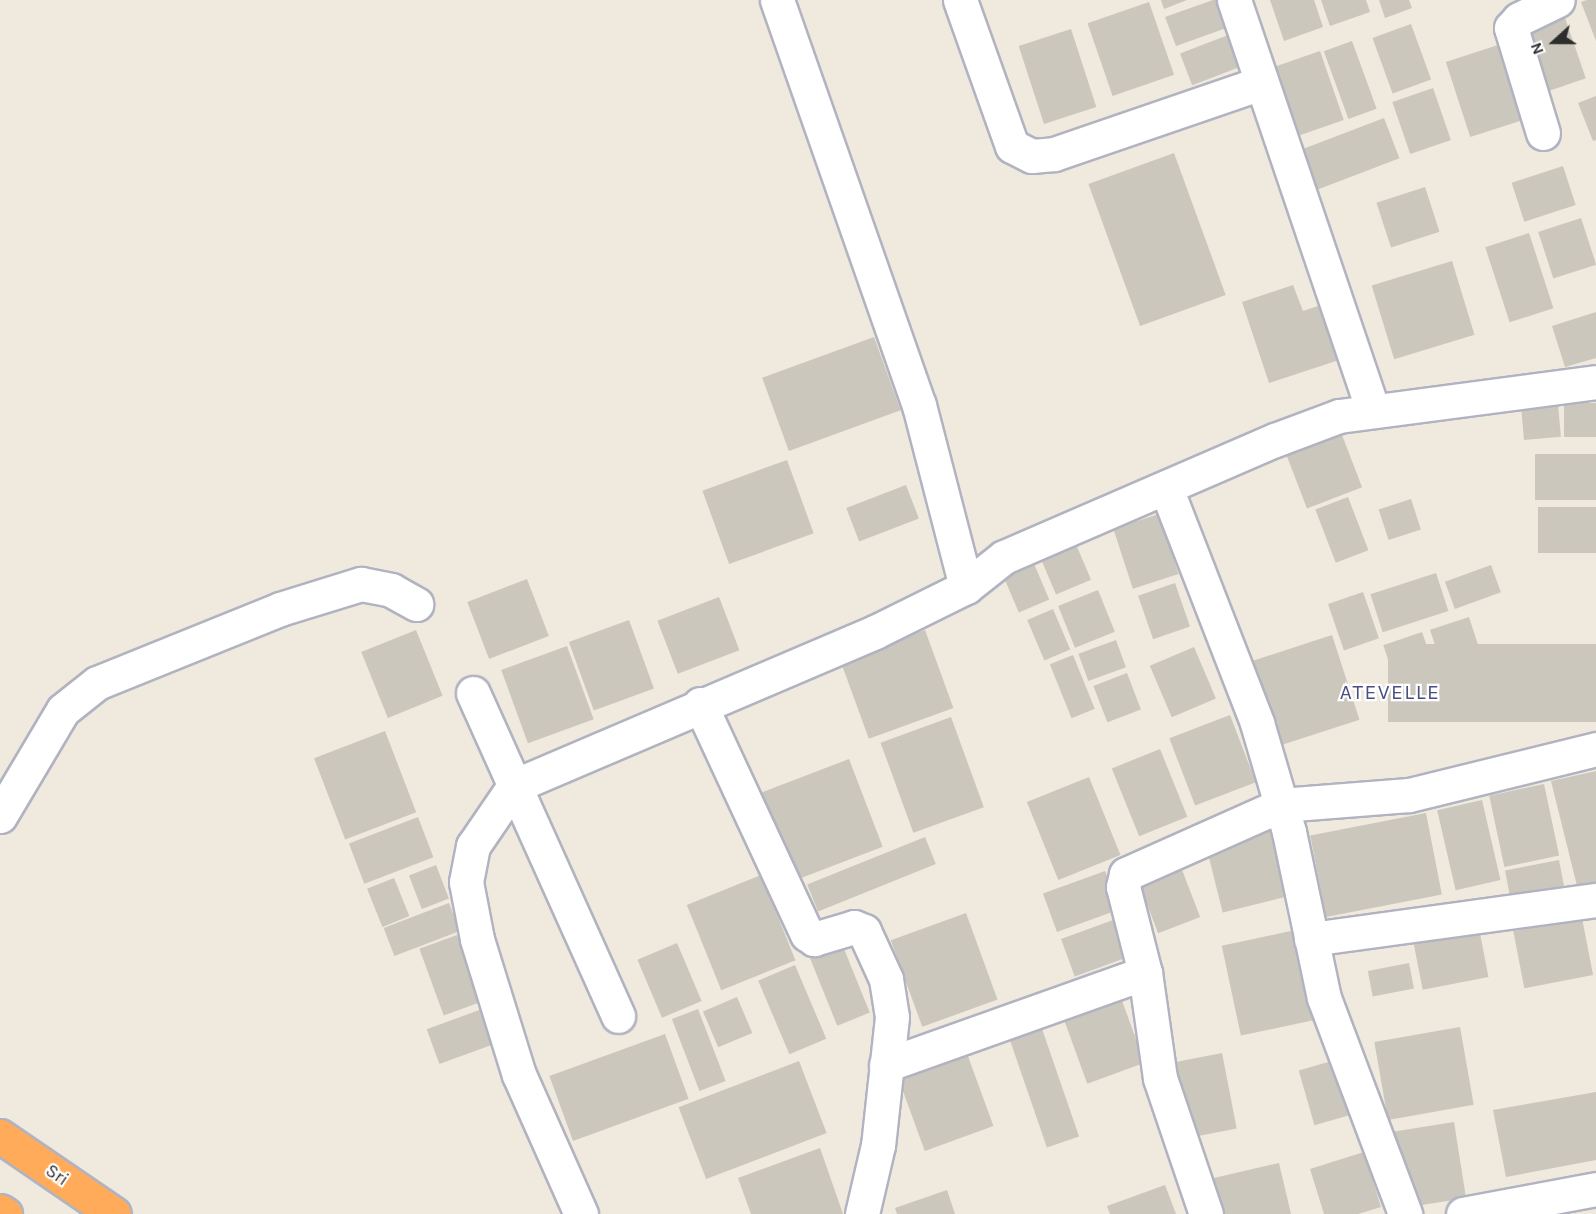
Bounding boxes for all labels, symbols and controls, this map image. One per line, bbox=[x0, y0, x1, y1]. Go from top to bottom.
north arrow bbox=[1524, 12, 1584, 72]
text: N bbox=[1526, 40, 1548, 57]
district label: ATEVELLE bbox=[1340, 679, 1440, 705]
street label: Sri bbox=[42, 1160, 72, 1190]

